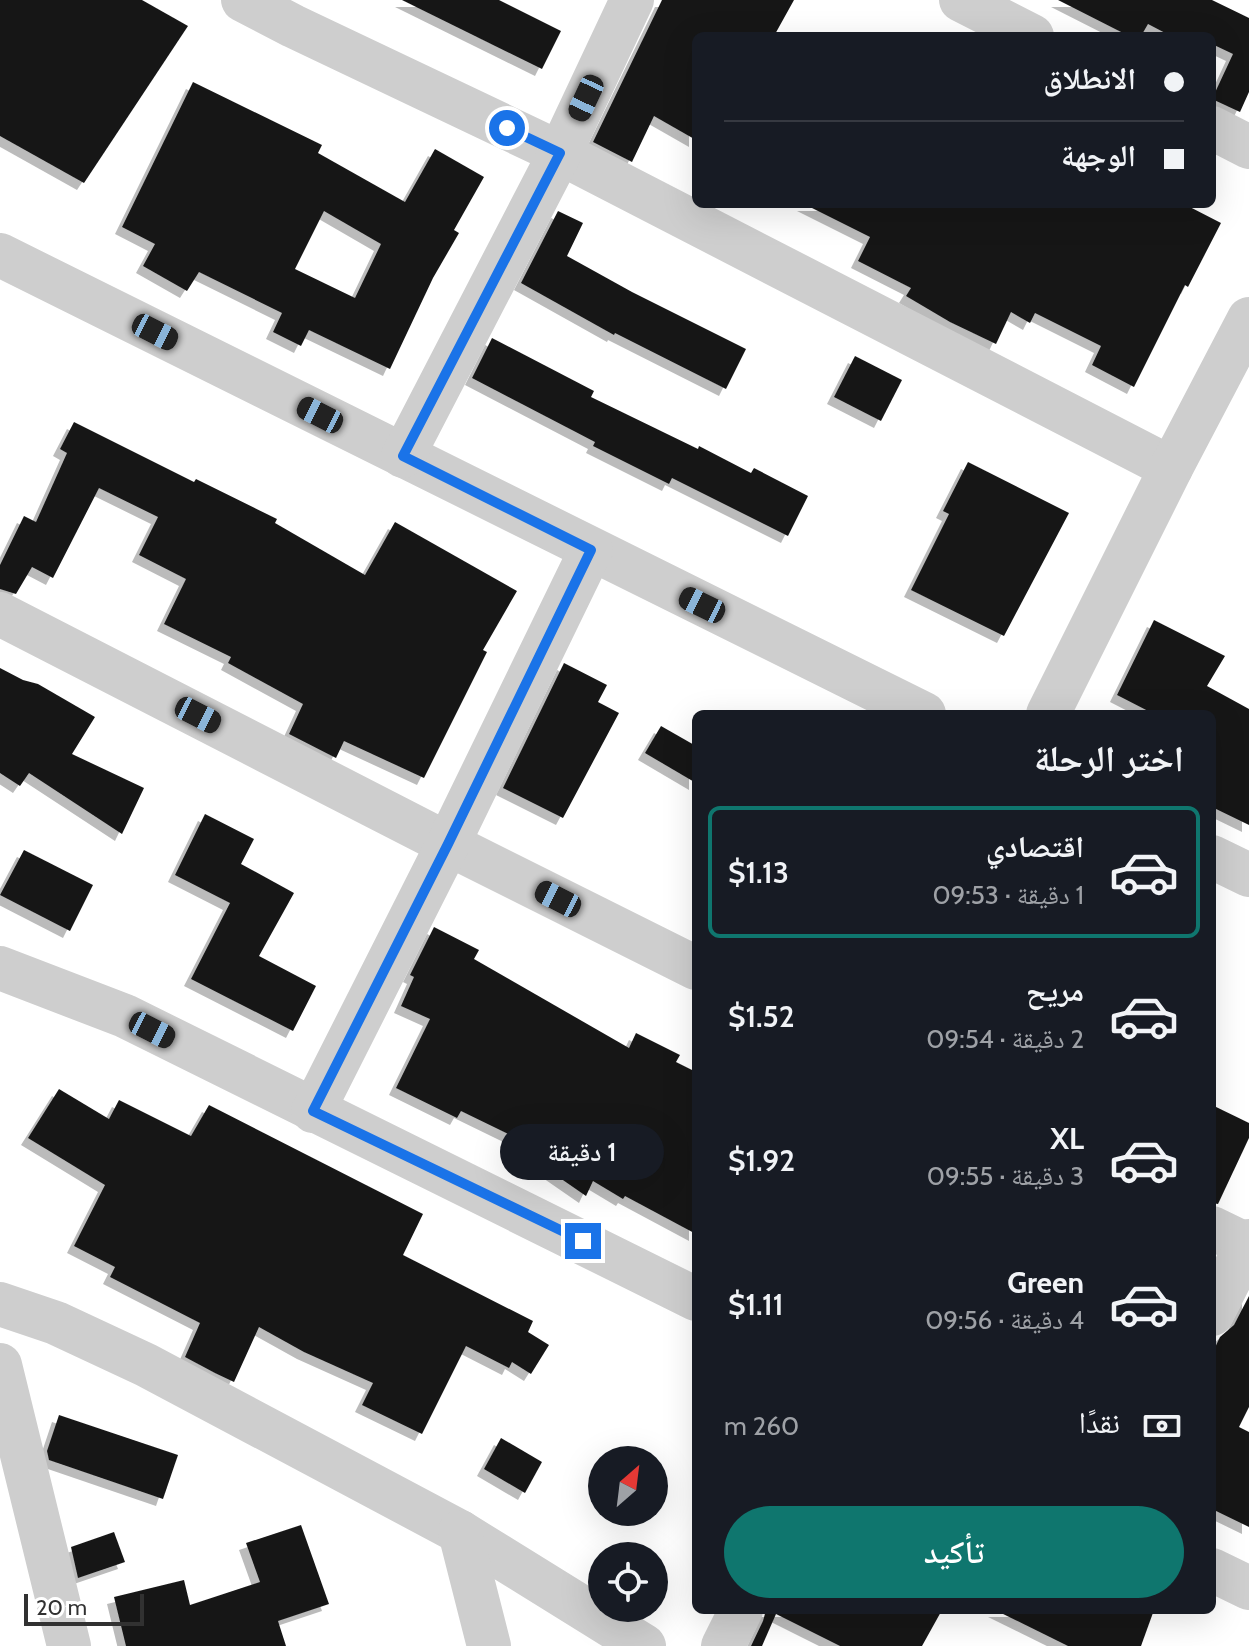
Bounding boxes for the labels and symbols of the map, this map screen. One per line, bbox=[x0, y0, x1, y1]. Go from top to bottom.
car bbox=[565, 71, 607, 125]
route start bbox=[489, 110, 525, 146]
car bbox=[128, 310, 182, 354]
car bbox=[293, 393, 347, 437]
car bbox=[675, 584, 729, 626]
car bbox=[171, 693, 225, 737]
car bbox=[531, 877, 585, 921]
car bbox=[125, 1008, 179, 1052]
callout: 1 دقيقة bbox=[501, 1125, 665, 1181]
route end bbox=[565, 1223, 601, 1259]
north arrow bbox=[588, 1446, 668, 1526]
scale bar bbox=[24, 1590, 144, 1626]

